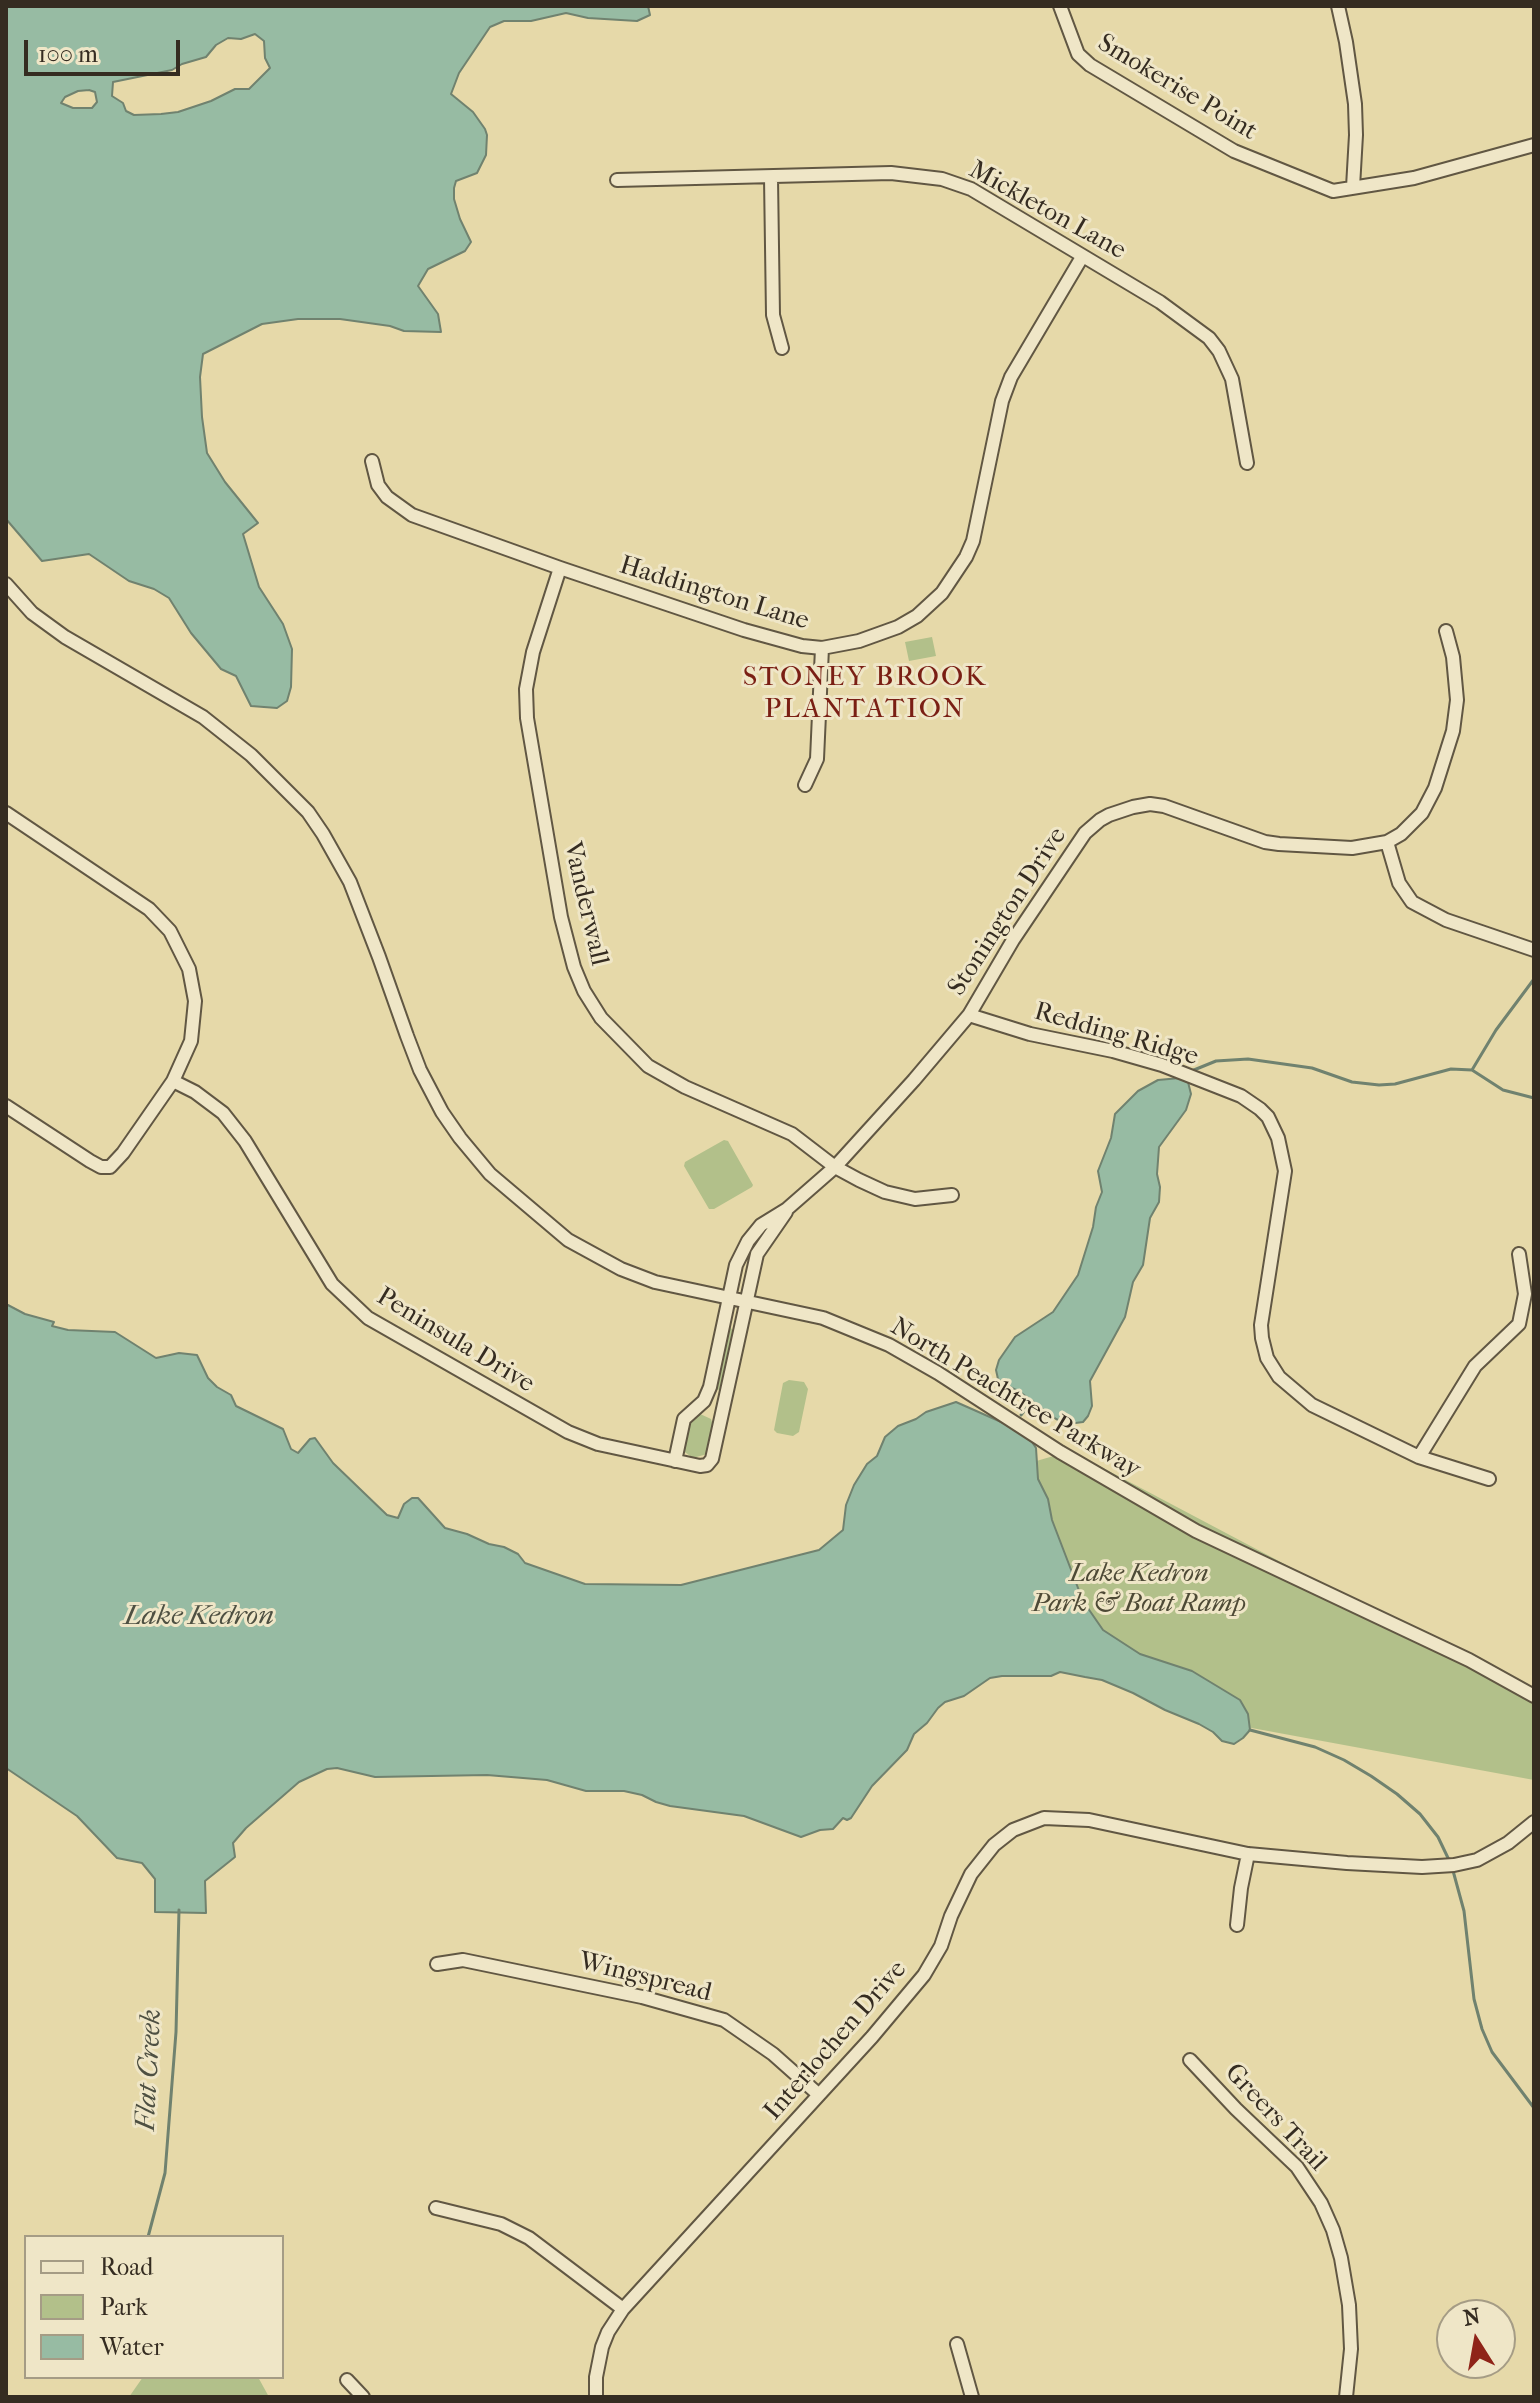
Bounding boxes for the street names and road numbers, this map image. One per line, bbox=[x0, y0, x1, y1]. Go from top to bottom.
street label: Smokerise Point bbox=[1092, 28, 1262, 148]
street label: Mickleton Lane bbox=[963, 155, 1131, 267]
street label: Haddington Lane bbox=[615, 550, 813, 638]
street label: Stonington Drive bbox=[942, 822, 1074, 1002]
street label: Vanderwall bbox=[556, 839, 614, 969]
street label: Redding Ridge bbox=[1030, 997, 1202, 1073]
street label: Peninsula Drive bbox=[370, 1282, 540, 1400]
street label: North Peachtree Parkway bbox=[884, 1312, 1146, 1486]
street label: Wingspread bbox=[575, 1946, 715, 2010]
street label: Interlochen Drive bbox=[758, 1955, 914, 2127]
street label: Greers Trail bbox=[1218, 2058, 1332, 2178]

